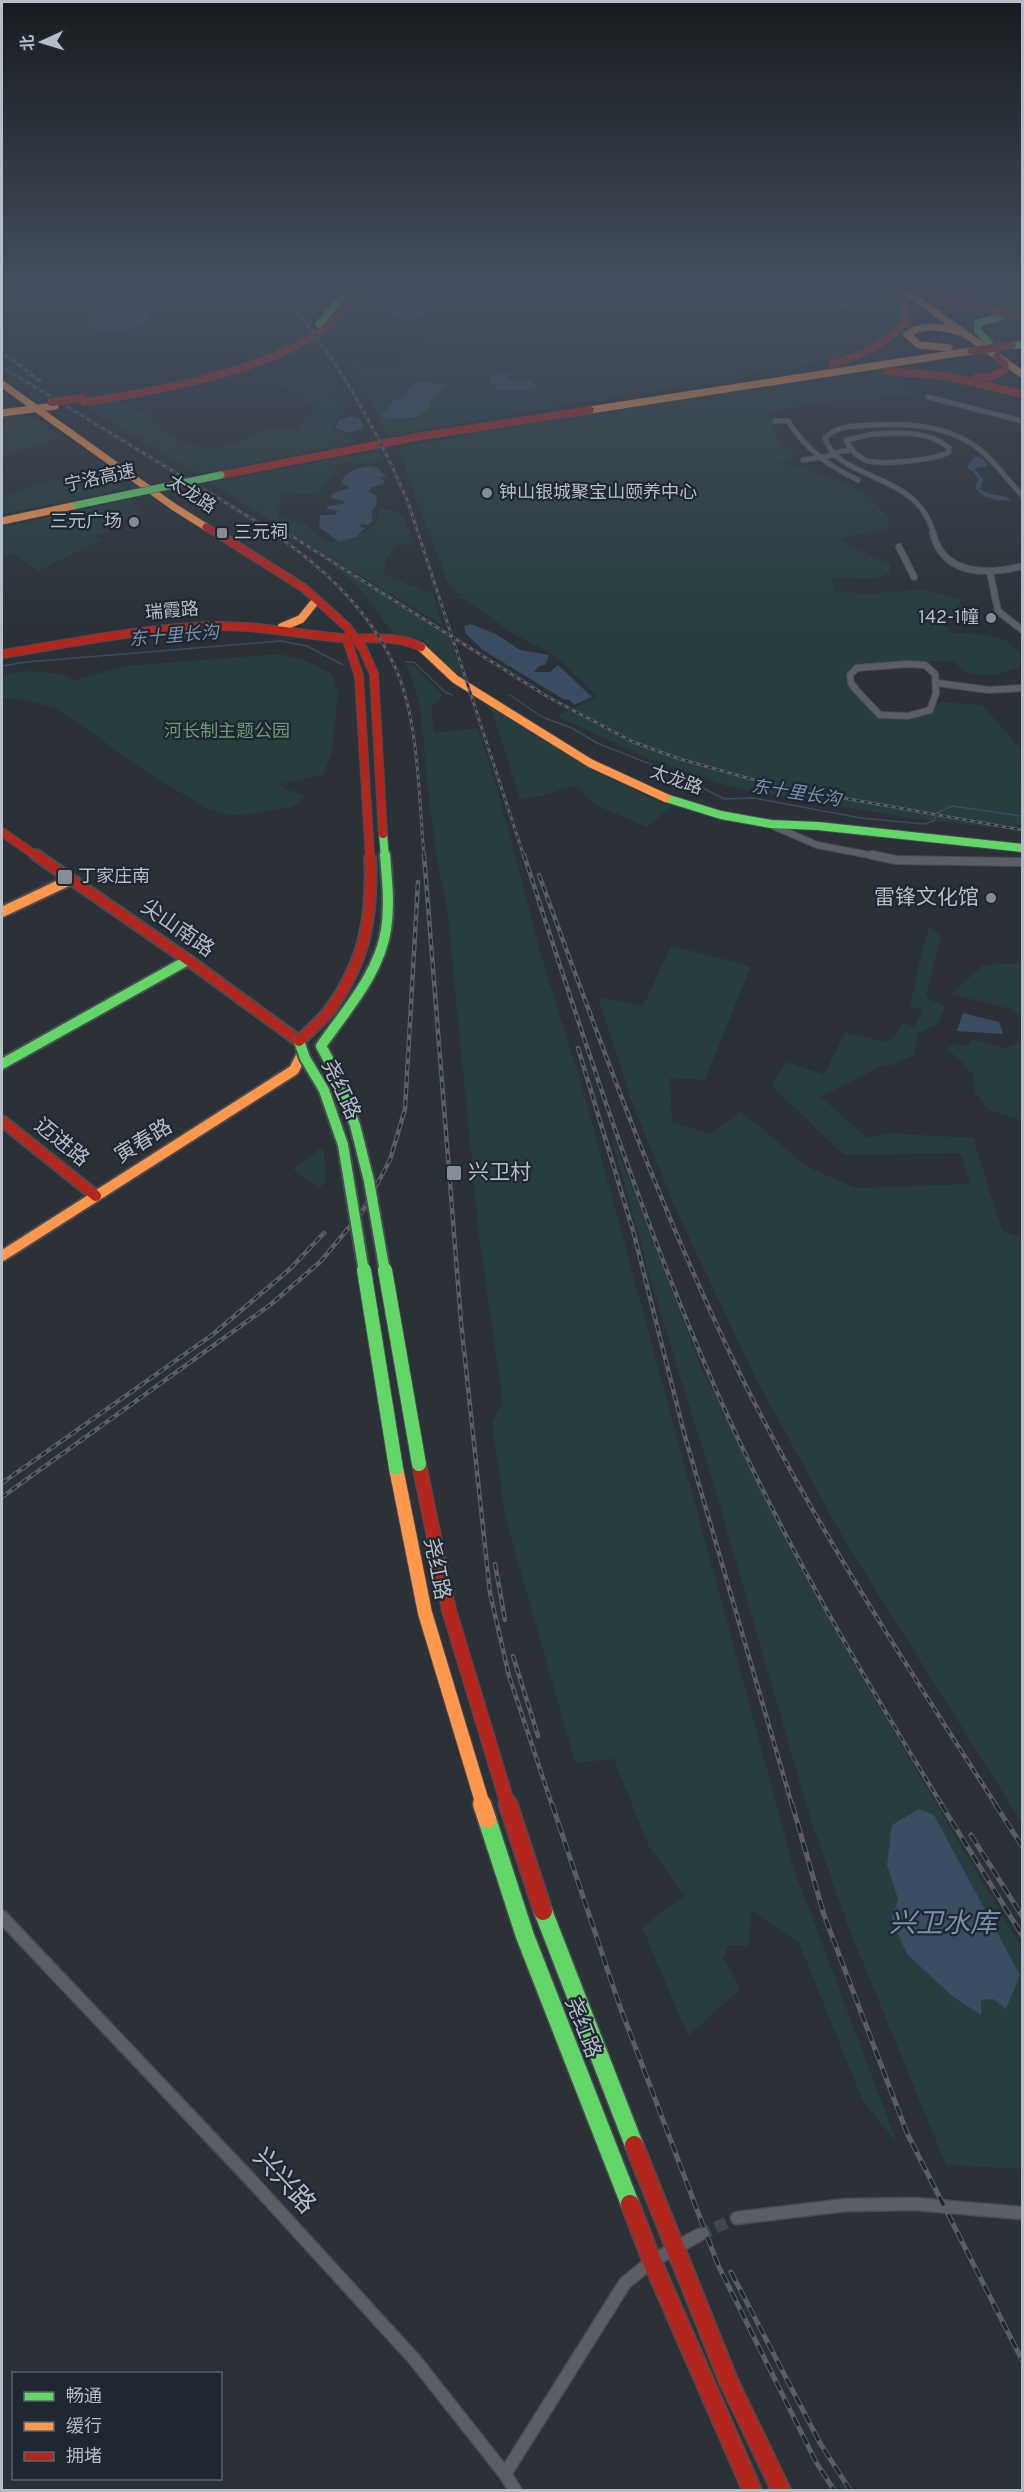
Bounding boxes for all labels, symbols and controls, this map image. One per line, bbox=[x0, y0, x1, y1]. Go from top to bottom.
north arrow bbox=[12, 12, 72, 72]
text: 北 bbox=[18, 34, 40, 52]
street label: 宁洛高速 bbox=[62, 460, 138, 498]
street label: 太龙路 bbox=[162, 471, 220, 519]
place label: 钟山银城聚宝山颐养中心 bbox=[499, 482, 697, 505]
marker: 钟山银城聚宝山颐养中心 bbox=[480, 486, 494, 500]
place label: 三元广场 bbox=[50, 511, 122, 534]
marker: 三元广场 bbox=[127, 515, 141, 529]
place label: 三元祠 bbox=[234, 522, 288, 545]
marker: 三元祠 bbox=[215, 526, 229, 540]
street label: 瑞霞路 bbox=[144, 598, 200, 626]
place label: 142-1幢 bbox=[919, 607, 979, 630]
marker: 142-1幢 bbox=[984, 611, 998, 625]
water label: 东十里长沟 bbox=[128, 621, 222, 652]
park label: 河长制主题公园 bbox=[164, 721, 290, 744]
street label: 太龙路 bbox=[647, 761, 705, 801]
water label: 东十里长沟 bbox=[750, 776, 844, 813]
place label: 丁家庄南 bbox=[78, 866, 150, 889]
marker: 丁家庄南 bbox=[56, 868, 74, 886]
place label: 雷锋文化馆 bbox=[874, 885, 979, 912]
marker: 雷锋文化馆 bbox=[984, 891, 998, 905]
street label: 尖山南路 bbox=[135, 894, 219, 964]
street label: 尧红路 bbox=[314, 1056, 366, 1124]
street label: 迈进路 bbox=[28, 1113, 94, 1173]
street label: 寅春路 bbox=[110, 1114, 178, 1170]
place label: 兴卫村 bbox=[468, 1160, 531, 1187]
marker: 兴卫村 bbox=[445, 1164, 463, 1182]
street label: 尧红路 bbox=[417, 1536, 455, 1602]
water label: 兴卫水库 bbox=[889, 1908, 1001, 1942]
street label: 尧红路 bbox=[558, 1994, 606, 2062]
street label: 兴兴路 bbox=[244, 2142, 322, 2222]
legend bbox=[12, 2372, 222, 2480]
text: 畅通 bbox=[66, 2386, 102, 2409]
text: 缓行 bbox=[66, 2416, 102, 2439]
text: 拥堵 bbox=[66, 2446, 102, 2469]

